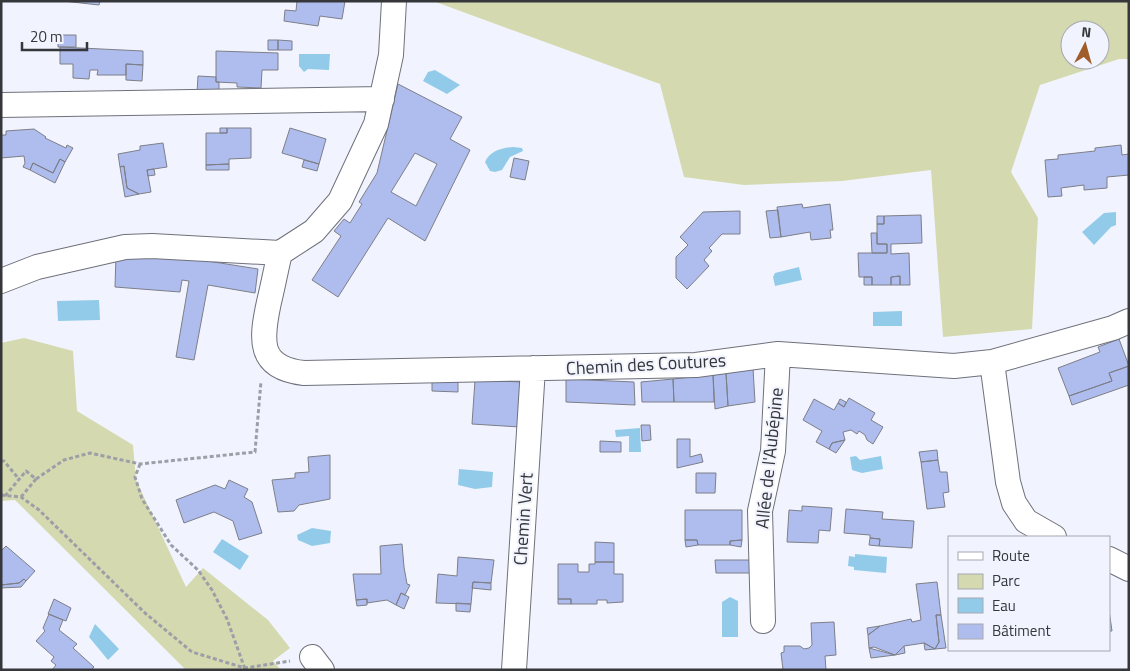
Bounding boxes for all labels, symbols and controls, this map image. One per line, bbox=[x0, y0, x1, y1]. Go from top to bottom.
scale bar bbox=[22, 20, 88, 52]
north arrow bbox=[1060, 20, 1110, 70]
text: N bbox=[1080, 21, 1092, 43]
text: 20 m bbox=[30, 25, 63, 48]
street label: Chemin des Coutures bbox=[565, 346, 727, 382]
street label: Allée de l'Aubépine bbox=[748, 386, 790, 530]
street label: Chemin Vert bbox=[506, 471, 540, 566]
legend bbox=[948, 536, 1110, 651]
text: Route bbox=[992, 544, 1030, 567]
text: Parc bbox=[992, 569, 1020, 592]
text: Eau bbox=[992, 594, 1016, 617]
text: Bâtiment bbox=[992, 619, 1051, 642]

